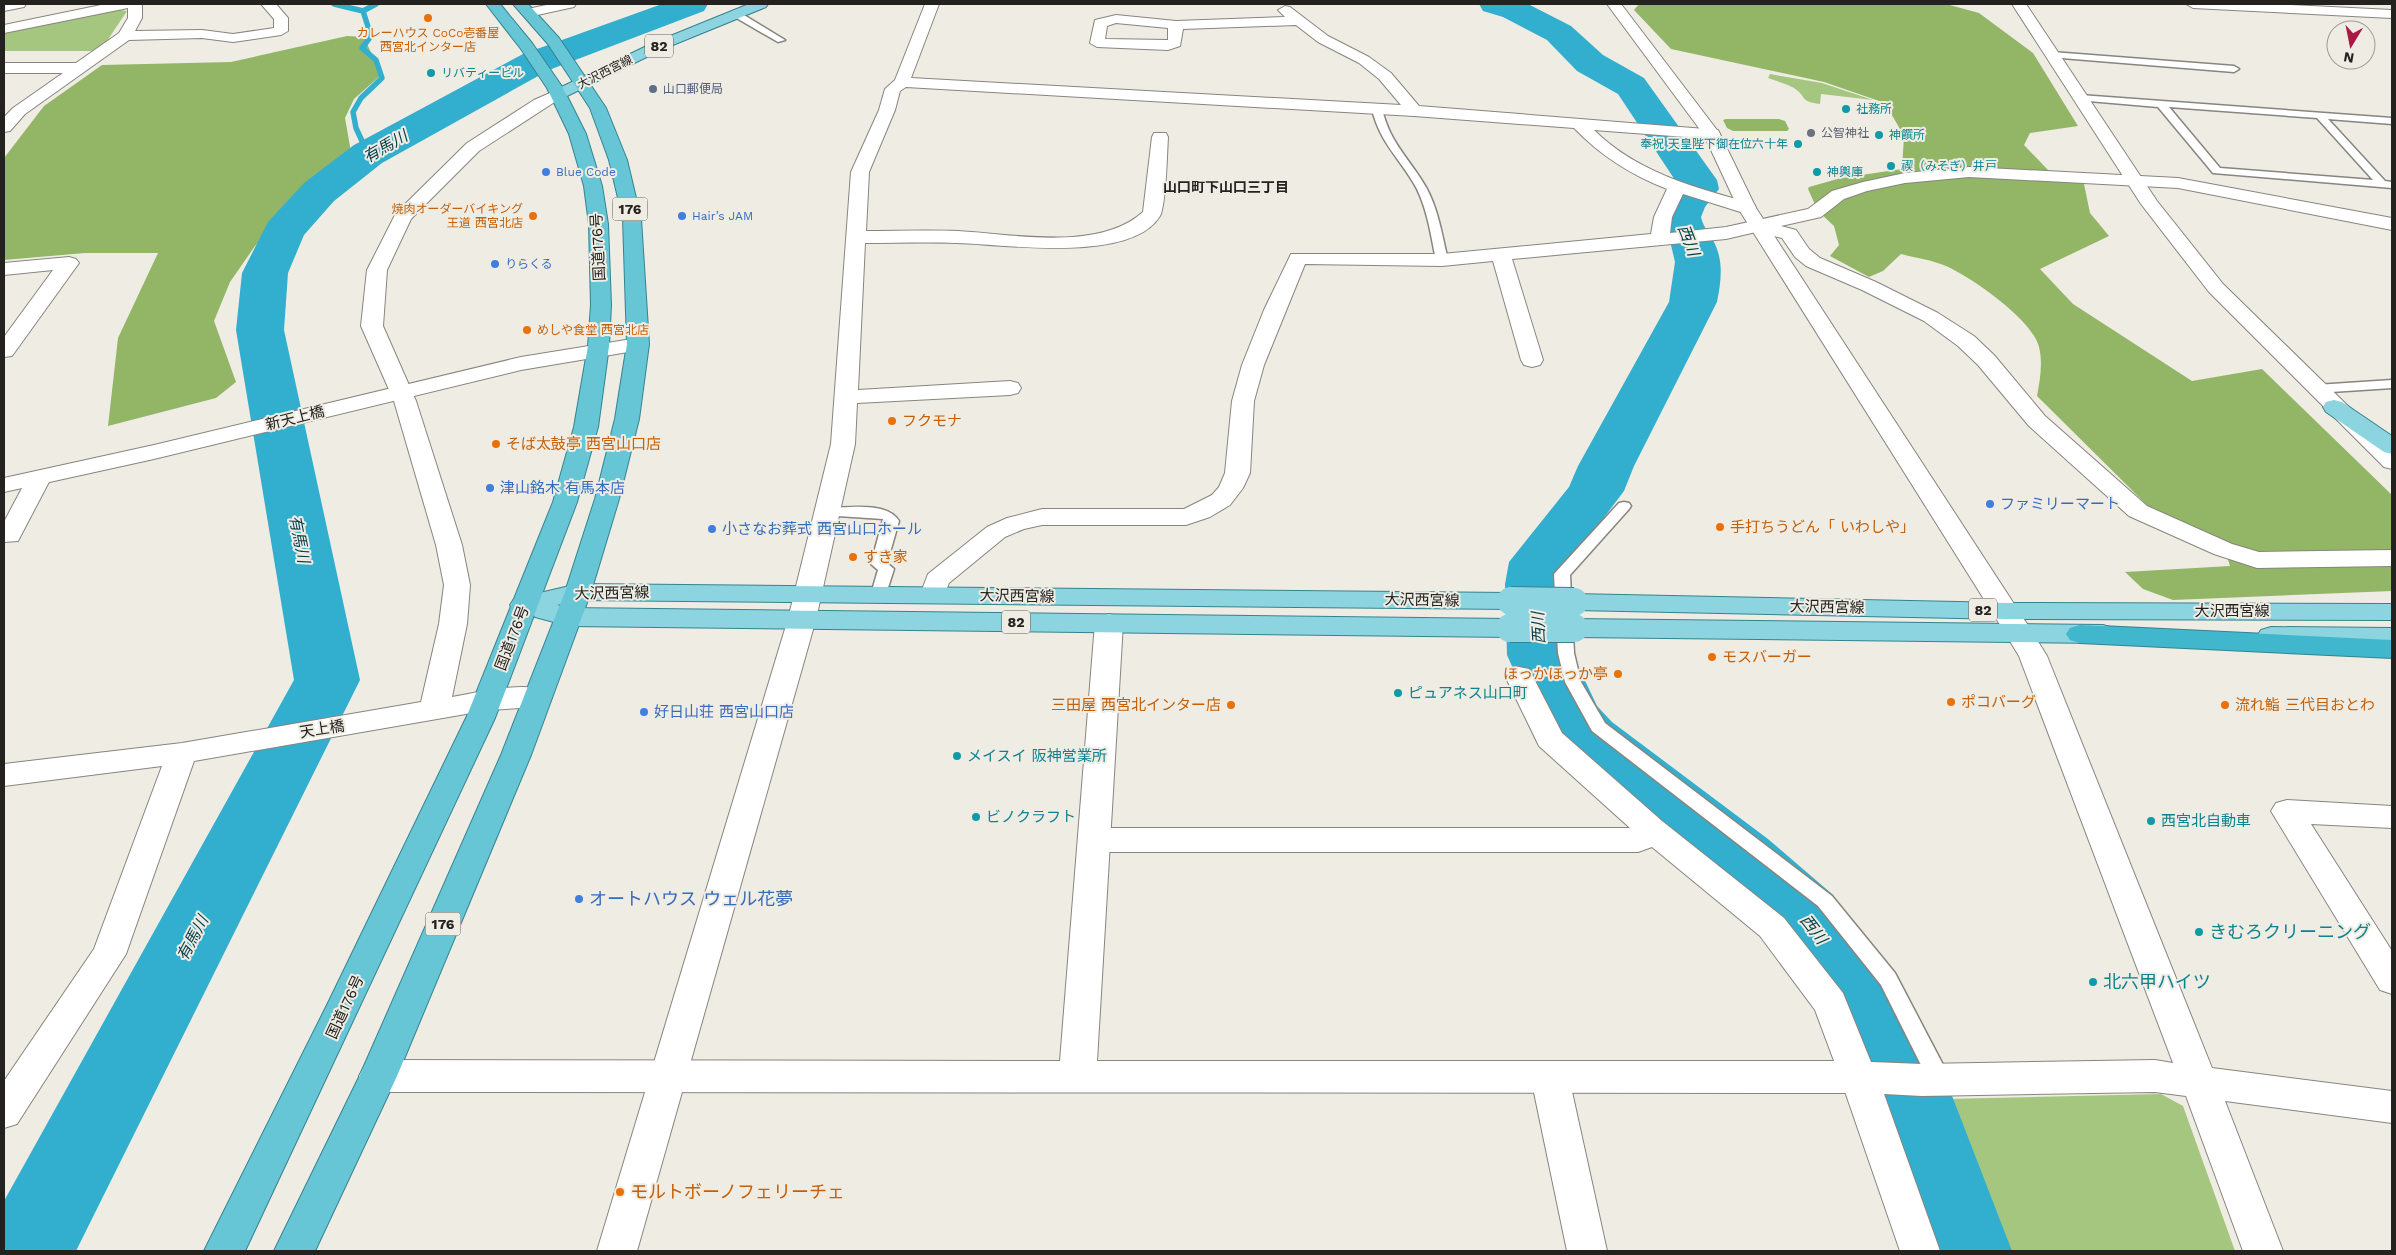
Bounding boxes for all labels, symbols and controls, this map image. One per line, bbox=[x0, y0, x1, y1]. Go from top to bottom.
marker: カレーハウス CoCo壱番屋 西宮北インター店 bbox=[422, 12, 434, 24]
north arrow bbox=[2326, 20, 2376, 70]
place label: カレーハウス CoCo壱番屋 西宮北インター店 bbox=[357, 26, 499, 54]
road number: 82 bbox=[645, 34, 673, 58]
text: N bbox=[2342, 49, 2355, 67]
street label: 大沢西宮線 bbox=[575, 52, 635, 92]
place label: リバティービル bbox=[441, 66, 524, 80]
marker: リバティービル bbox=[425, 67, 437, 79]
place label: 山口郵便局 bbox=[663, 82, 723, 96]
marker: 山口郵便局 bbox=[647, 83, 659, 95]
place label: 社務所 bbox=[1856, 102, 1892, 116]
marker: 社務所 bbox=[1840, 103, 1852, 115]
water label: 有馬川 bbox=[360, 125, 413, 167]
place label: 公智神社 bbox=[1821, 126, 1869, 140]
marker: 公智神社 bbox=[1805, 127, 1817, 139]
place label: 神饌所 bbox=[1889, 128, 1925, 142]
marker: 神饌所 bbox=[1873, 129, 1885, 141]
place label: 奉祝 天皇陛下御在位六十年 bbox=[1640, 137, 1788, 151]
marker: 奉祝 天皇陛下御在位六十年 bbox=[1792, 138, 1804, 150]
place label: 禊（みそぎ）井戸 bbox=[1901, 159, 1997, 173]
marker: 禊（みそぎ）井戸 bbox=[1885, 160, 1897, 172]
place label: Blue Code bbox=[556, 165, 616, 179]
place label: 神輿庫 bbox=[1827, 165, 1863, 179]
marker: Blue Code bbox=[540, 166, 552, 178]
marker: 神輿庫 bbox=[1811, 166, 1823, 178]
district label: 山口町下山口三丁目 bbox=[1163, 179, 1289, 195]
road number: 176 bbox=[612, 198, 648, 220]
place label: 焼肉オーダーバイキング 王道 西宮北店 bbox=[391, 202, 523, 230]
place label: Hair’s JAM bbox=[692, 209, 753, 223]
marker: 焼肉オーダーバイキング 王道 西宮北店 bbox=[527, 210, 539, 222]
marker: Hair’s JAM bbox=[676, 210, 688, 222]
street label: 国道176号 bbox=[587, 213, 609, 281]
water label: 西川 bbox=[1674, 222, 1704, 260]
place label: りらくる bbox=[505, 257, 553, 271]
marker: りらくる bbox=[489, 258, 501, 270]
place label: めしや食堂 西宮北店 bbox=[537, 323, 649, 337]
marker: めしや食堂 西宮北店 bbox=[521, 324, 533, 336]
street label: 新天上橋 bbox=[264, 402, 326, 434]
place label: フクモナ bbox=[902, 412, 962, 430]
marker: フクモナ bbox=[886, 415, 898, 427]
place label: そば太鼓亭 西宮山口店 bbox=[506, 435, 661, 453]
marker: そば太鼓亭 西宮山口店 bbox=[490, 438, 502, 450]
place label: 津山銘木 有馬本店 bbox=[500, 479, 625, 497]
marker: 津山銘木 有馬本店 bbox=[484, 482, 496, 494]
place label: ファミリーマート bbox=[2000, 495, 2120, 513]
marker: ファミリーマート bbox=[1984, 498, 1996, 510]
water label: 有馬川 bbox=[286, 514, 314, 566]
place label: 手打ちうどん「 いわしや」 bbox=[1730, 518, 1915, 536]
place label: 小さなお葬式 西宮山口ホール bbox=[722, 520, 922, 538]
marker: 手打ちうどん「 いわしや」 bbox=[1714, 521, 1726, 533]
marker: 小さなお葬式 西宮山口ホール bbox=[706, 523, 718, 535]
place label: すき家 bbox=[863, 548, 908, 566]
marker: すき家 bbox=[847, 551, 859, 563]
street label: 大沢西宮線 bbox=[574, 583, 650, 603]
street label: 大沢西宮線 bbox=[979, 586, 1055, 606]
street label: 大沢西宮線 bbox=[1384, 590, 1460, 610]
street label: 大沢西宮線 bbox=[1789, 597, 1865, 617]
road number: 82 bbox=[1969, 598, 1997, 622]
street label: 大沢西宮線 bbox=[2194, 602, 2270, 620]
street label: 国道176号 bbox=[491, 603, 533, 673]
road number: 82 bbox=[1002, 610, 1030, 634]
water label: 西川 bbox=[1528, 610, 1549, 644]
place label: モスバーガー bbox=[1722, 648, 1812, 666]
marker: モスバーガー bbox=[1706, 651, 1718, 663]
place label: ほっかほっか亭 bbox=[1503, 665, 1608, 683]
marker: ほっかほっか亭 bbox=[1612, 668, 1624, 680]
place label: ピュアネス山口町 bbox=[1408, 684, 1528, 702]
marker: ピュアネス山口町 bbox=[1392, 687, 1404, 699]
place label: ポコバーグ bbox=[1961, 693, 2036, 711]
place label: 三田屋 西宮北インター店 bbox=[1051, 696, 1221, 714]
marker: ポコバーグ bbox=[1945, 696, 1957, 708]
place label: 流れ鮨 三代目おとわ bbox=[2235, 696, 2375, 714]
marker: 三田屋 西宮北インター店 bbox=[1225, 699, 1237, 711]
marker: 流れ鮨 三代目おとわ bbox=[2219, 699, 2231, 711]
place label: 好日山荘 西宮山口店 bbox=[654, 703, 794, 721]
marker: 好日山荘 西宮山口店 bbox=[638, 706, 650, 718]
street label: 天上橋 bbox=[298, 717, 346, 741]
place label: メイスイ 阪神営業所 bbox=[967, 747, 1107, 765]
marker: メイスイ 阪神営業所 bbox=[951, 750, 963, 762]
place label: ビノクラフト bbox=[986, 808, 1076, 826]
marker: ビノクラフト bbox=[970, 811, 982, 823]
place label: 西宮北自動車 bbox=[2161, 812, 2251, 830]
marker: 西宮北自動車 bbox=[2145, 815, 2157, 827]
place label: オートハウス ウェル花夢 bbox=[589, 888, 793, 909]
marker: オートハウス ウェル花夢 bbox=[573, 893, 585, 905]
water label: 有馬川 bbox=[173, 911, 213, 964]
water label: 西川 bbox=[1796, 911, 1832, 949]
road number: 176 bbox=[426, 912, 460, 936]
place label: きむろクリーニング bbox=[2209, 921, 2371, 942]
marker: きむろクリーニング bbox=[2193, 926, 2205, 938]
place label: 北六甲ハイツ bbox=[2103, 971, 2211, 992]
street label: 国道176号 bbox=[322, 972, 368, 1042]
marker: 北六甲ハイツ bbox=[2087, 976, 2099, 988]
place label: モルトボーノフェリーチェ bbox=[630, 1181, 845, 1202]
marker: モルトボーノフェリーチェ bbox=[614, 1186, 626, 1198]

